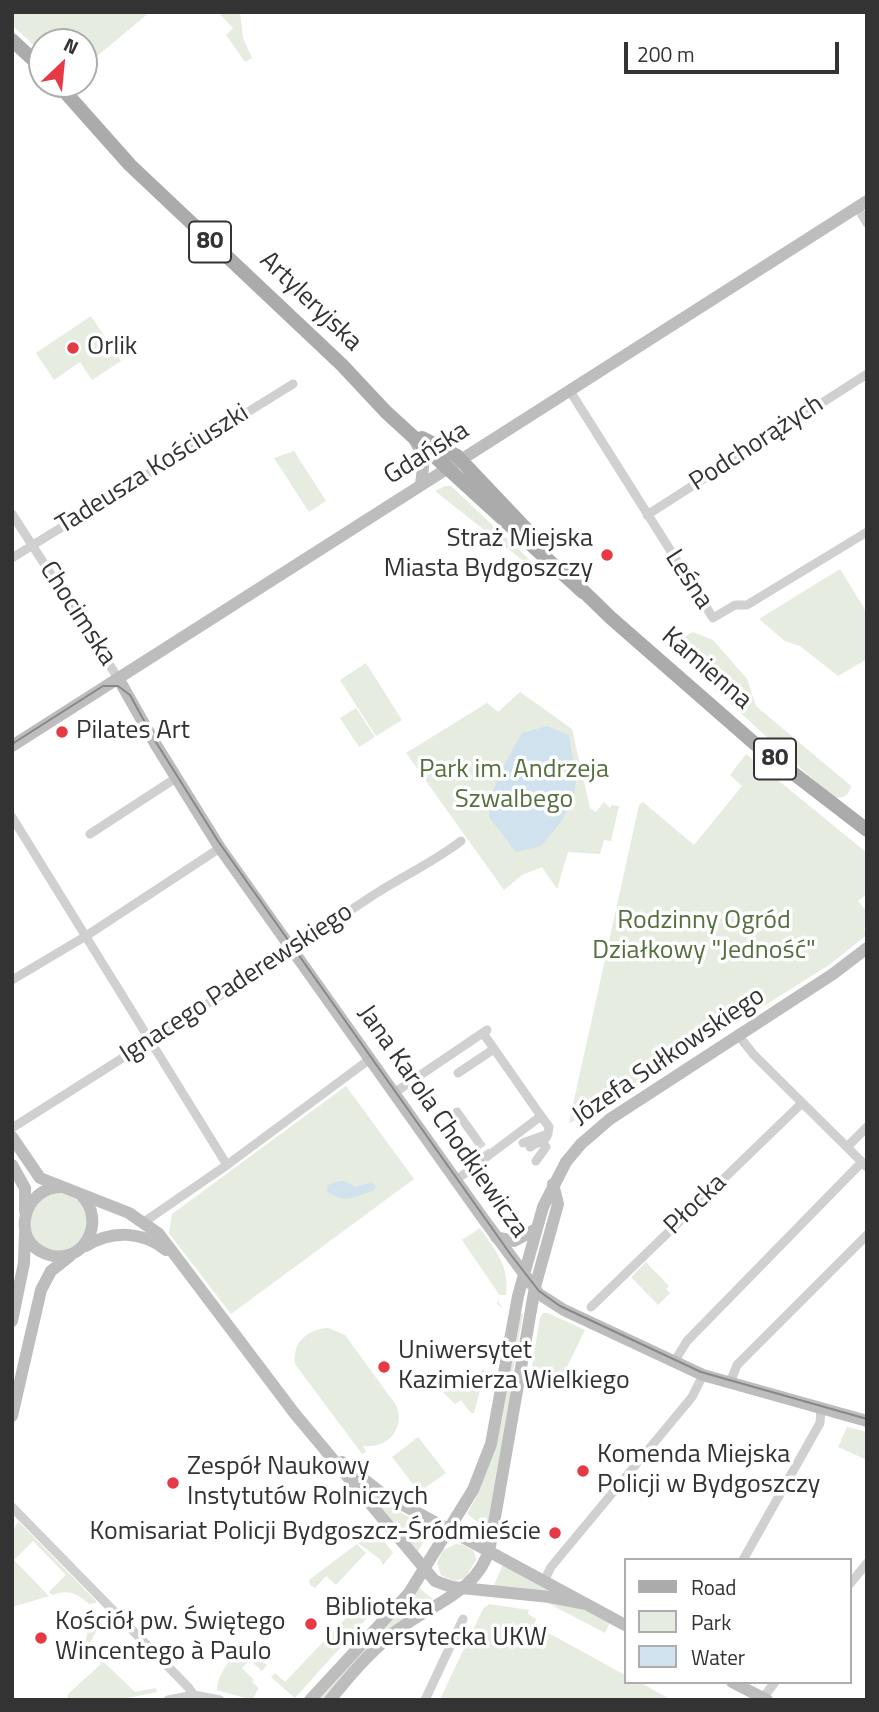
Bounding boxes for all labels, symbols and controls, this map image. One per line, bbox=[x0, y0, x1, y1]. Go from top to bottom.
north arrow bbox=[28, 28, 98, 98]
scale bar bbox=[627, 28, 842, 72]
text: N bbox=[59, 30, 84, 61]
text: 200 m bbox=[637, 38, 694, 70]
road number: 80 bbox=[189, 222, 231, 262]
street label: Artyleryjska bbox=[252, 246, 368, 358]
place label: Orlik bbox=[87, 332, 137, 364]
marker: Orlik bbox=[65, 340, 81, 356]
street label: Podchorążych bbox=[684, 389, 830, 499]
street label: Tadeusza Kościuszki bbox=[51, 398, 255, 542]
street label: Gdańska bbox=[379, 416, 475, 492]
place label: Straż Miejska Miasta Bydgoszczy bbox=[384, 524, 593, 586]
street label: Leśna bbox=[657, 544, 719, 616]
marker: Straż Miejska Miasta Bydgoszczy bbox=[599, 547, 615, 563]
street label: Chocimska bbox=[32, 556, 122, 672]
street label: Kamienna bbox=[655, 621, 757, 717]
place label: Pilates Art bbox=[76, 716, 190, 748]
marker: Pilates Art bbox=[54, 724, 70, 740]
road number: 80 bbox=[754, 738, 796, 780]
park label: Park im. Andrzeja Szwalbego bbox=[419, 755, 609, 816]
street label: Ignacego Paderewskiego bbox=[115, 897, 359, 1071]
park label: Rodzinny Ogród Działkowy "Jedność" bbox=[592, 906, 816, 968]
street label: Józefa Sułkowskiego bbox=[567, 981, 771, 1133]
street label: Jana Karola Chodkiewicza bbox=[350, 1000, 534, 1244]
street label: Płocka bbox=[659, 1168, 733, 1242]
place label: Uniwersytet Kazimierza Wielkiego bbox=[398, 1336, 630, 1398]
marker: Uniwersytet Kazimierza Wielkiego bbox=[376, 1359, 392, 1375]
place label: Komenda Miejska Policji w Bydgoszczy bbox=[597, 1440, 820, 1502]
place label: Zespół Naukowy Instytutów Rolniczych bbox=[187, 1452, 428, 1514]
marker: Komenda Miejska Policji w Bydgoszczy bbox=[575, 1463, 591, 1479]
marker: Zespół Naukowy Instytutów Rolniczych bbox=[165, 1475, 181, 1491]
place label: Komisariat Policji Bydgoszcz-Śródmieście bbox=[90, 1517, 541, 1549]
marker: Komisariat Policji Bydgoszcz-Śródmieście bbox=[547, 1525, 563, 1541]
legend bbox=[624, 1558, 851, 1684]
text: Road bbox=[691, 1571, 736, 1603]
place label: Biblioteka Uniwersytecka UKW bbox=[325, 1593, 547, 1654]
text: Park bbox=[691, 1606, 731, 1638]
place label: Kościół pw. Świętego Wincentego à Paulo bbox=[55, 1607, 286, 1668]
marker: Biblioteka Uniwersytecka UKW bbox=[303, 1616, 319, 1632]
marker: Kościół pw. Świętego Wincentego à Paulo bbox=[33, 1630, 49, 1646]
text: Water bbox=[691, 1641, 745, 1673]

